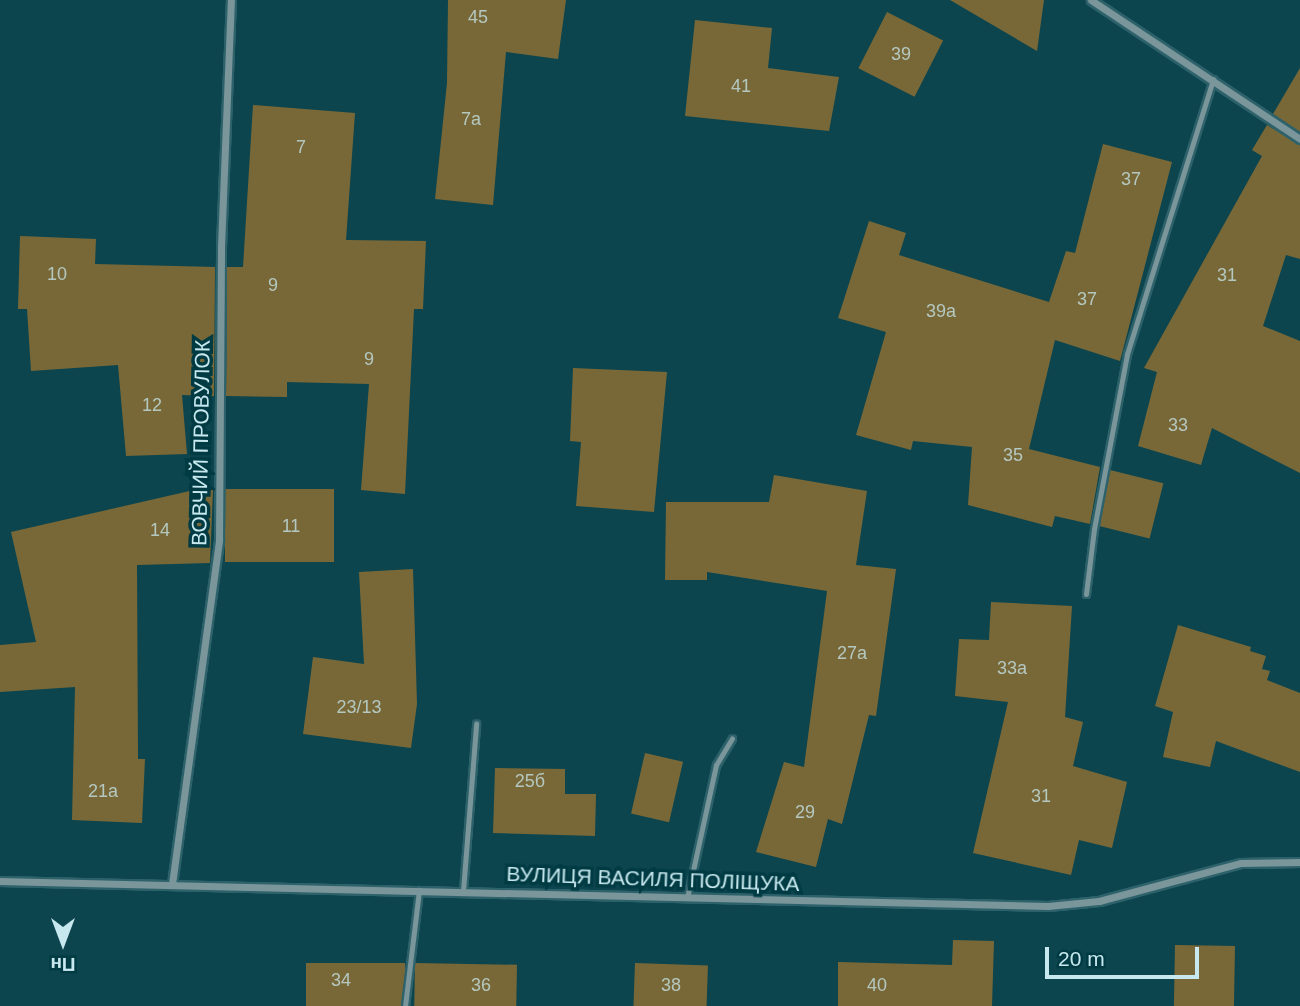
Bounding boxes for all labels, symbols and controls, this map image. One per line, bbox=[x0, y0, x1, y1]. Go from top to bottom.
house number: 45 bbox=[468, 6, 488, 28]
house number: 39 bbox=[891, 43, 911, 65]
house number: 41 bbox=[731, 75, 751, 97]
house number: 7а bbox=[461, 108, 481, 130]
house number: 7 bbox=[296, 136, 306, 158]
house number: 37 bbox=[1121, 168, 1141, 190]
house number: 10 bbox=[47, 263, 67, 285]
house number: 31 bbox=[1217, 264, 1237, 286]
house number: 9 bbox=[268, 274, 278, 296]
house number: 37 bbox=[1077, 288, 1097, 310]
house number: 39а bbox=[926, 300, 956, 322]
street label: ВОВЧИЙ ПРОВУЛОК bbox=[187, 340, 215, 546]
house number: 9 bbox=[364, 348, 374, 370]
house number: 12 bbox=[142, 394, 162, 416]
house number: 33 bbox=[1168, 414, 1188, 436]
house number: 35 bbox=[1003, 444, 1023, 466]
house number: 11 bbox=[282, 515, 300, 537]
house number: 14 bbox=[150, 519, 170, 541]
house number: 27а bbox=[837, 642, 867, 664]
house number: 33а bbox=[997, 657, 1027, 679]
house number: 23/13 bbox=[336, 696, 382, 718]
house number: 25б bbox=[515, 770, 545, 792]
house number: 21а bbox=[88, 780, 118, 802]
house number: 31 bbox=[1031, 785, 1051, 807]
house number: 29 bbox=[795, 801, 815, 823]
street label: ВУЛИЦЯ ВАСИЛЯ ПОЛІЩУКА bbox=[506, 861, 800, 897]
north arrow bbox=[28, 908, 98, 978]
scale bar bbox=[1048, 932, 1202, 976]
text: 20 m bbox=[1058, 947, 1105, 970]
text: Пн bbox=[50, 954, 76, 975]
house number: 34 bbox=[331, 969, 351, 991]
house number: 36 bbox=[471, 974, 491, 996]
house number: 38 bbox=[661, 974, 681, 996]
house number: 40 bbox=[867, 974, 887, 996]

